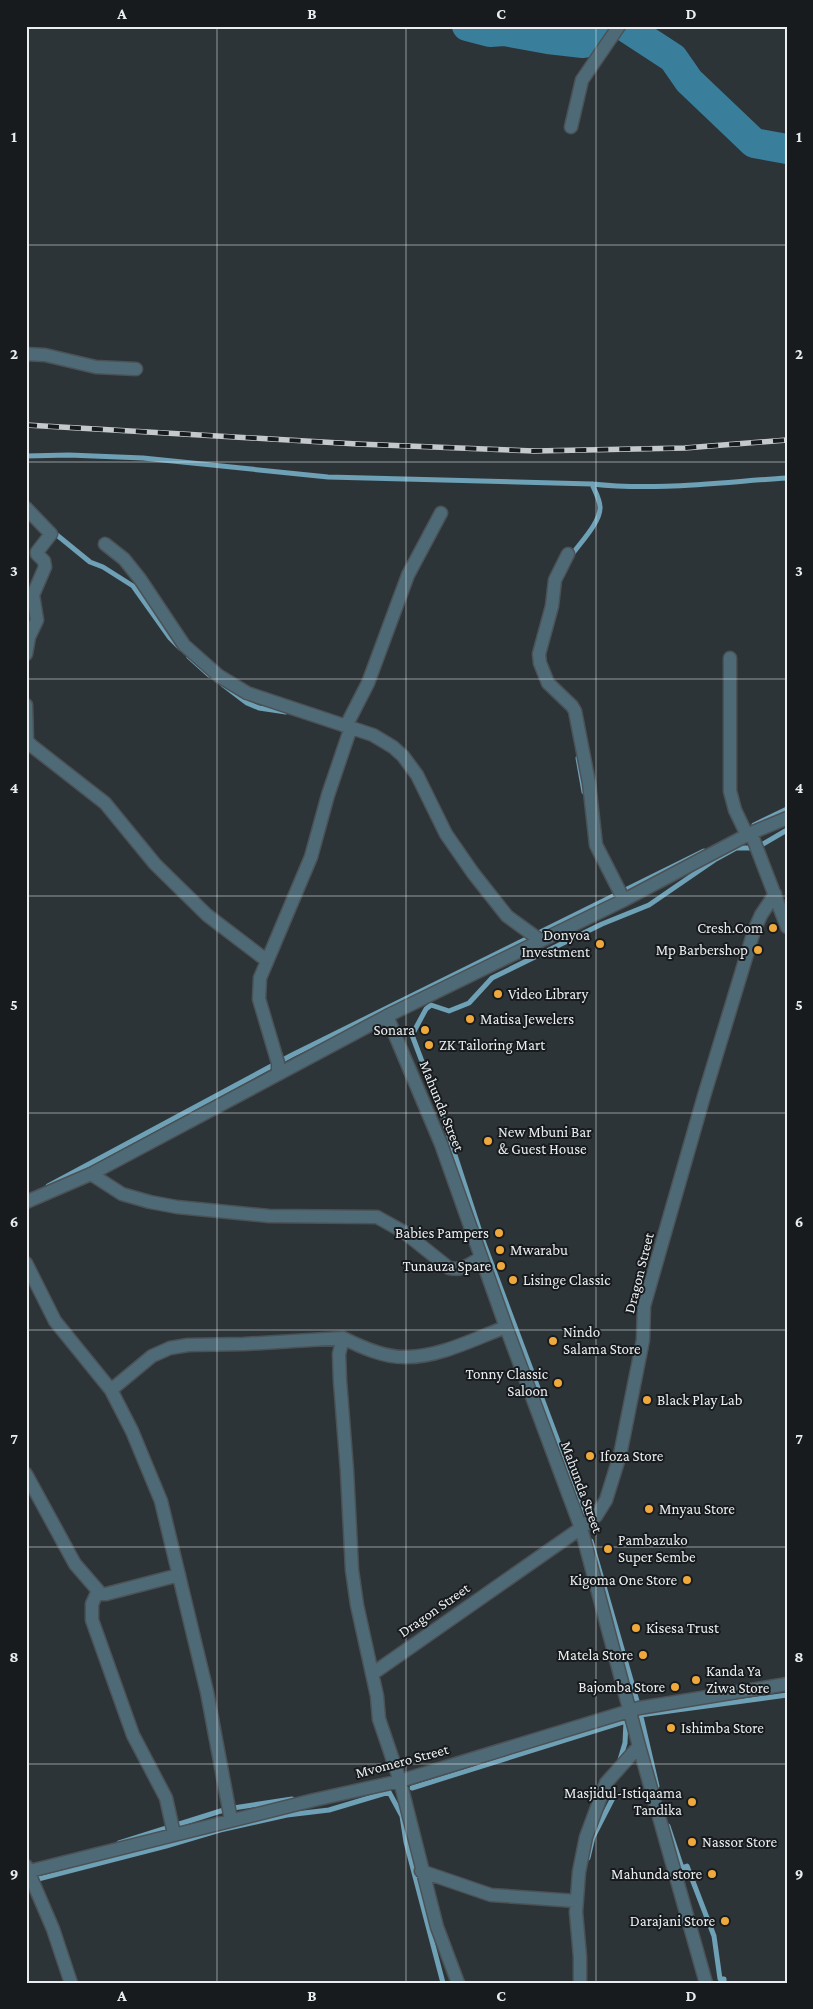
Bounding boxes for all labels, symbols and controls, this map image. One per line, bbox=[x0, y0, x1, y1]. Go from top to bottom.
text: A bbox=[116, 5, 127, 22]
text: B bbox=[307, 5, 317, 22]
text: C bbox=[496, 5, 506, 22]
text: D bbox=[685, 5, 697, 22]
text: 1 bbox=[11, 128, 17, 145]
text: 1 bbox=[796, 128, 802, 145]
text: 2 bbox=[10, 345, 18, 362]
text: 2 bbox=[795, 345, 803, 362]
text: 3 bbox=[10, 562, 18, 579]
text: 3 bbox=[795, 562, 803, 579]
text: 4 bbox=[10, 779, 19, 796]
text: 4 bbox=[795, 779, 804, 796]
place label: Cresh.Com bbox=[697, 920, 763, 936]
marker: Cresh.Com bbox=[767, 922, 779, 934]
place label: Donyoa Investment bbox=[522, 927, 591, 960]
marker: Donyoa Investment bbox=[594, 938, 606, 950]
place label: Mp Barbershop bbox=[656, 942, 748, 959]
marker: Mp Barbershop bbox=[752, 944, 764, 956]
place label: Video Library bbox=[508, 986, 588, 1003]
marker: Video Library bbox=[492, 988, 504, 1000]
text: 5 bbox=[10, 996, 18, 1013]
text: 5 bbox=[795, 996, 803, 1013]
place label: Matisa Jewelers bbox=[480, 1011, 574, 1028]
marker: Matisa Jewelers bbox=[464, 1013, 476, 1025]
place label: Sonara bbox=[374, 1022, 415, 1038]
marker: Sonara bbox=[419, 1024, 431, 1036]
place label: ZK Tailoring Mart bbox=[439, 1037, 546, 1054]
marker: ZK Tailoring Mart bbox=[423, 1039, 435, 1051]
street label: Mahunda Street bbox=[417, 1058, 468, 1155]
place label: New Mbuni Bar & Guest House bbox=[498, 1124, 592, 1157]
marker: New Mbuni Bar & Guest House bbox=[482, 1135, 494, 1147]
text: 6 bbox=[10, 1213, 18, 1230]
text: 6 bbox=[795, 1213, 803, 1230]
place label: Babies Pampers bbox=[395, 1225, 489, 1242]
marker: Babies Pampers bbox=[493, 1227, 505, 1239]
street label: Dragon Street bbox=[621, 1230, 658, 1315]
place label: Mwarabu bbox=[510, 1242, 568, 1258]
marker: Mwarabu bbox=[494, 1244, 506, 1256]
place label: Tunauza Spare bbox=[402, 1258, 491, 1275]
marker: Tunauza Spare bbox=[495, 1260, 507, 1272]
place label: Lisinge Classic bbox=[523, 1272, 611, 1289]
marker: Lisinge Classic bbox=[507, 1274, 519, 1286]
place label: Nindo Salama Store bbox=[563, 1324, 641, 1357]
marker: Nindo Salama Store bbox=[547, 1335, 559, 1347]
place label: Tonny Classic Saloon bbox=[466, 1366, 549, 1399]
marker: Tonny Classic Saloon bbox=[552, 1377, 564, 1389]
place label: Black Play Lab bbox=[657, 1392, 743, 1409]
marker: Black Play Lab bbox=[641, 1394, 653, 1406]
text: 7 bbox=[10, 1430, 18, 1447]
text: 7 bbox=[795, 1430, 803, 1447]
street label: Mahunda Street bbox=[558, 1439, 606, 1536]
place label: Ifoza Store bbox=[600, 1448, 664, 1464]
marker: Ifoza Store bbox=[584, 1450, 596, 1462]
place label: Mnyau Store bbox=[659, 1501, 735, 1518]
marker: Mnyau Store bbox=[643, 1503, 655, 1515]
place label: Pambazuko Super Sembe bbox=[618, 1532, 696, 1566]
marker: Pambazuko Super Sembe bbox=[602, 1543, 614, 1555]
place label: Kigoma One Store bbox=[570, 1572, 677, 1589]
marker: Kigoma One Store bbox=[681, 1574, 693, 1586]
street label: Dragon Street bbox=[396, 1579, 474, 1641]
place label: Kisesa Trust bbox=[646, 1620, 720, 1636]
marker: Kisesa Trust bbox=[630, 1622, 642, 1634]
place label: Matela Store bbox=[558, 1647, 633, 1663]
text: 8 bbox=[9, 1648, 19, 1665]
text: 8 bbox=[794, 1648, 804, 1665]
marker: Matela Store bbox=[637, 1649, 649, 1661]
place label: Kanda Ya Ziwa Store bbox=[706, 1663, 770, 1696]
marker: Kanda Ya Ziwa Store bbox=[690, 1674, 702, 1686]
place label: Bajomba Store bbox=[578, 1679, 665, 1696]
marker: Bajomba Store bbox=[669, 1681, 681, 1693]
place label: Ishimba Store bbox=[681, 1720, 764, 1736]
marker: Ishimba Store bbox=[665, 1722, 677, 1734]
street label: Mvomero Street bbox=[354, 1741, 451, 1781]
place label: Masjidul-Istiqaama Tandika bbox=[564, 1785, 682, 1818]
marker: Masjidul-Istiqaama Tandika bbox=[686, 1796, 698, 1808]
place label: Nassor Store bbox=[702, 1834, 777, 1850]
marker: Nassor Store bbox=[686, 1836, 698, 1848]
text: 9 bbox=[10, 1865, 18, 1882]
text: 9 bbox=[795, 1865, 803, 1882]
place label: Mahunda store bbox=[611, 1866, 702, 1882]
marker: Mahunda store bbox=[706, 1868, 718, 1880]
place label: Darajani Store bbox=[630, 1913, 715, 1930]
marker: Darajani Store bbox=[719, 1915, 731, 1927]
text: A bbox=[116, 1987, 127, 2004]
text: B bbox=[307, 1987, 317, 2004]
text: C bbox=[496, 1987, 506, 2004]
text: D bbox=[685, 1987, 697, 2004]

